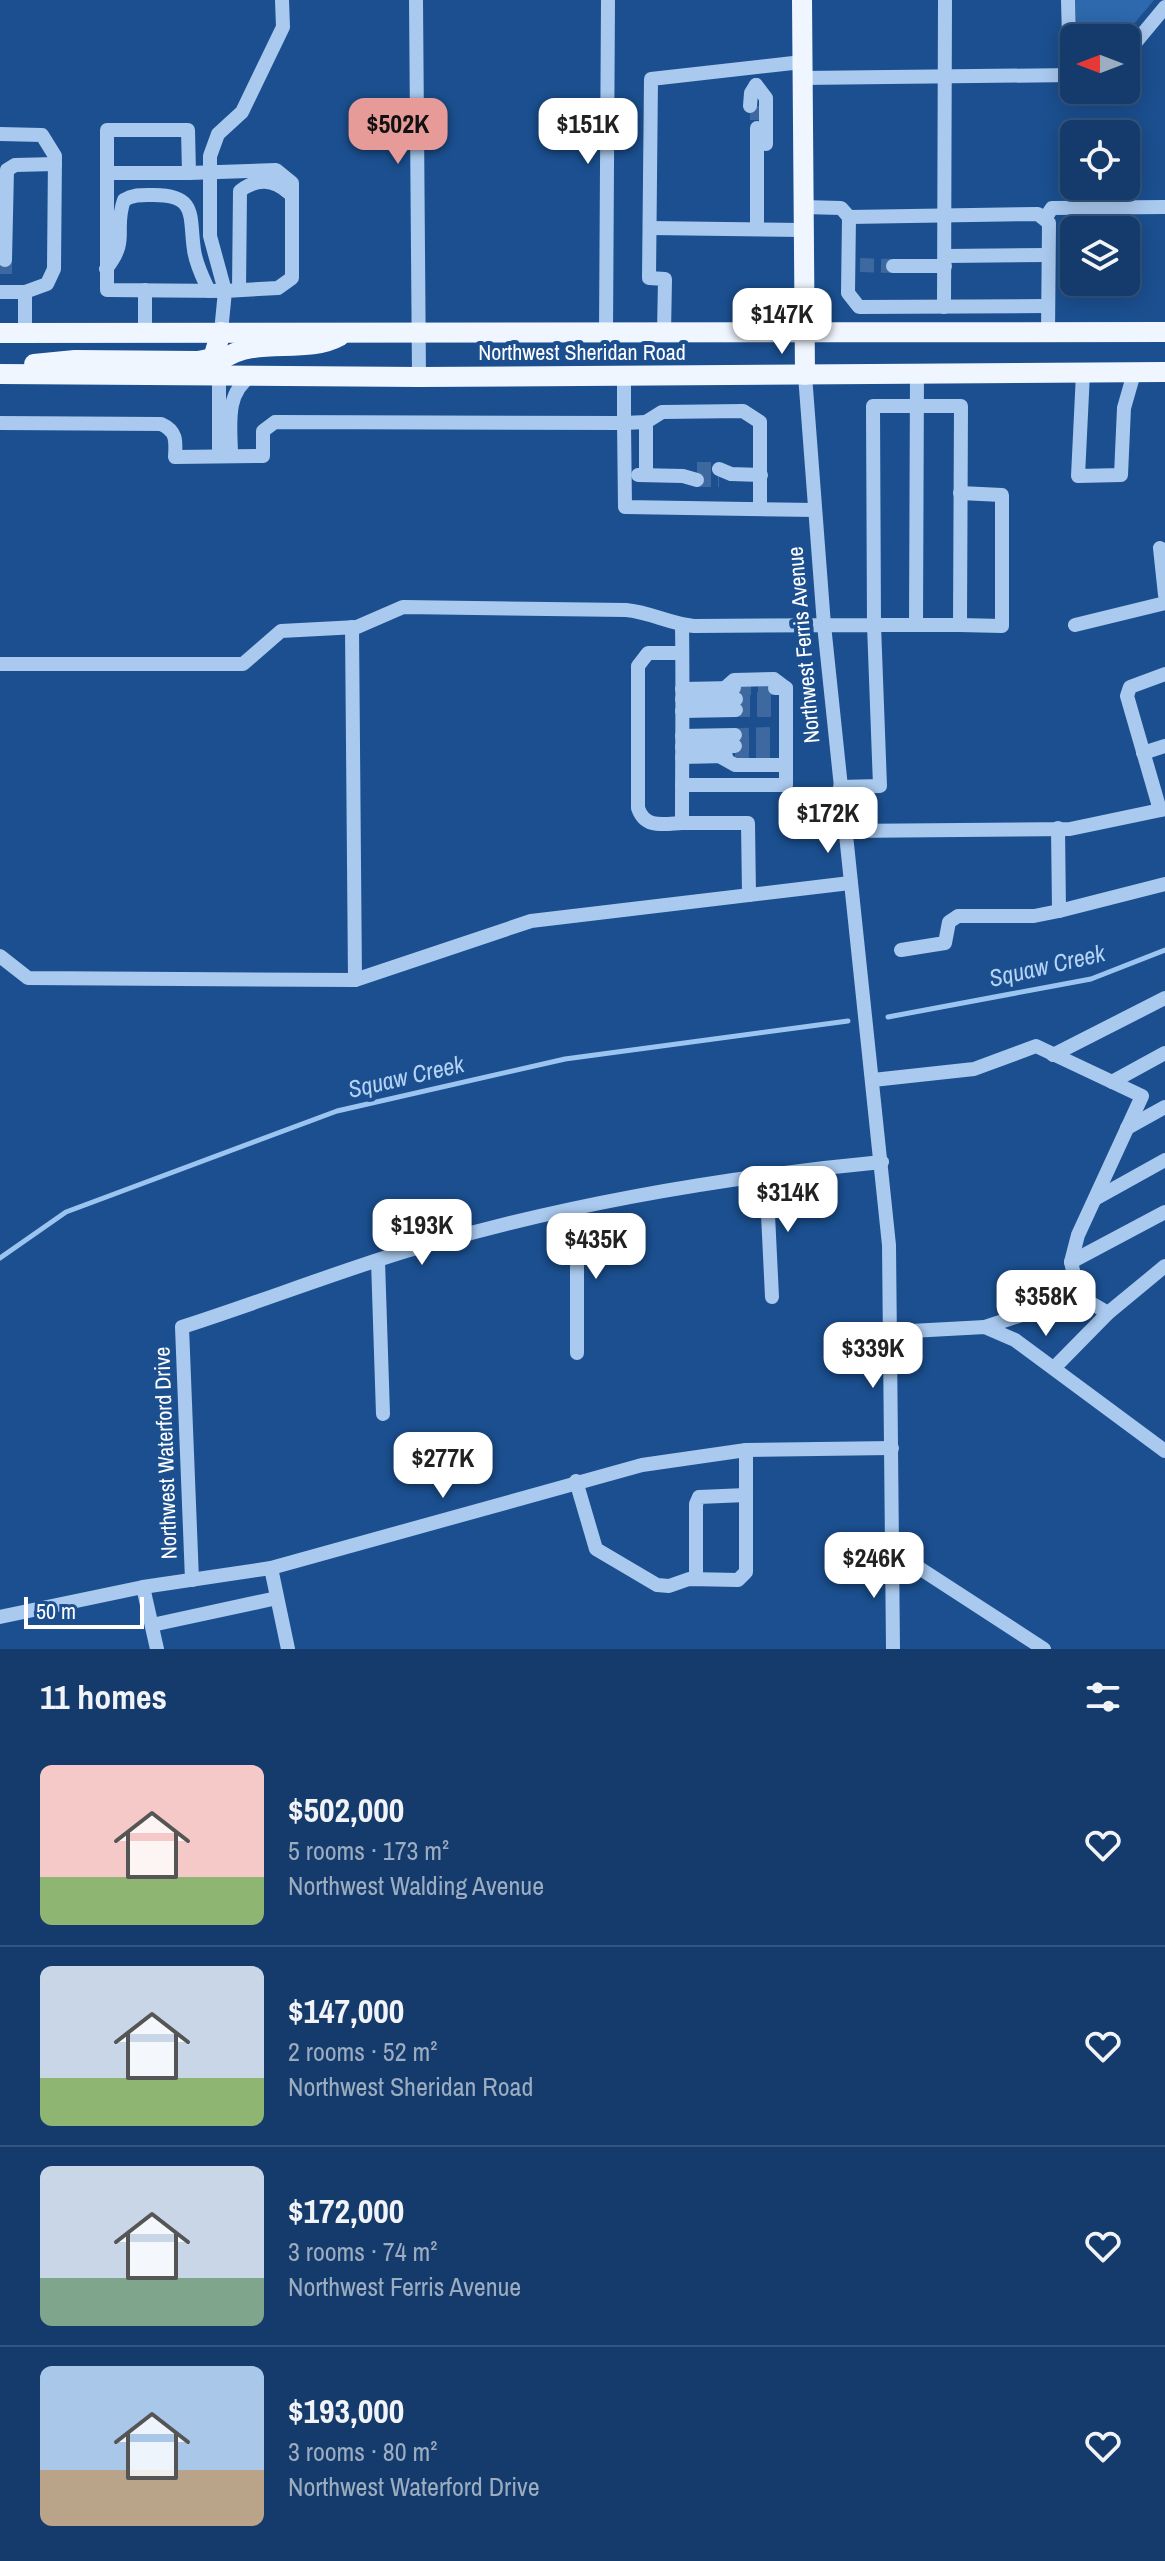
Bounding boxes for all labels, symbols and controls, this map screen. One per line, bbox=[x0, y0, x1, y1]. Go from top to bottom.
north arrow bbox=[1060, 24, 1140, 104]
map controls bbox=[1060, 24, 1140, 296]
pin: $502K bbox=[342, 98, 454, 166]
pin: $151K bbox=[532, 98, 644, 166]
text: $502K bbox=[367, 106, 429, 141]
text: $151K bbox=[557, 106, 619, 141]
button: locate bbox=[1060, 120, 1140, 200]
button: layers bbox=[1060, 216, 1140, 296]
pin: $147K bbox=[726, 288, 838, 356]
text: $147K bbox=[751, 296, 813, 331]
street label: Northwest Sheridan Road bbox=[478, 337, 686, 367]
street label: Northwest Ferris Avenue bbox=[779, 545, 827, 745]
pin: $172K bbox=[772, 787, 884, 855]
text: $172K bbox=[797, 795, 859, 830]
water label: Squaw Creek bbox=[986, 936, 1109, 994]
water label: Squaw Creek bbox=[345, 1047, 468, 1105]
pin: $314K bbox=[732, 1166, 844, 1234]
text: $314K bbox=[757, 1174, 819, 1209]
pin: $193K bbox=[366, 1199, 478, 1267]
text: $193K bbox=[391, 1207, 453, 1242]
pin: $435K bbox=[540, 1213, 652, 1281]
text: $435K bbox=[565, 1221, 627, 1256]
pin: $358K bbox=[990, 1270, 1102, 1338]
text: $358K bbox=[1015, 1278, 1077, 1313]
pin: $339K bbox=[817, 1322, 929, 1390]
text: $339K bbox=[842, 1330, 904, 1365]
street label: Northwest Waterford Drive bbox=[146, 1346, 184, 1560]
pin: $277K bbox=[387, 1432, 499, 1500]
text: $277K bbox=[412, 1440, 474, 1475]
pin: $246K bbox=[818, 1532, 930, 1600]
text: $246K bbox=[843, 1540, 905, 1575]
scale bar bbox=[24, 1593, 144, 1629]
text: 50 m bbox=[36, 1596, 76, 1626]
text: 11 homes bbox=[40, 1674, 167, 1720]
icon: filters bbox=[1081, 1675, 1125, 1719]
text: $502,000 bbox=[288, 1787, 404, 1833]
icon: home bbox=[104, 1797, 200, 1893]
icon: heart bbox=[1081, 1823, 1125, 1867]
text: 5 rooms · 173 m² bbox=[288, 1833, 449, 1868]
text: Northwest Walding Avenue bbox=[288, 1868, 544, 1903]
text: $147,000 bbox=[288, 1988, 404, 2034]
icon: home bbox=[104, 1998, 200, 2094]
icon: heart bbox=[1081, 2024, 1125, 2068]
text: 2 rooms · 52 m² bbox=[288, 2034, 437, 2069]
text: Northwest Sheridan Road bbox=[288, 2069, 533, 2104]
text: $172,000 bbox=[288, 2188, 404, 2234]
icon: home bbox=[104, 2198, 200, 2294]
icon: heart bbox=[1081, 2224, 1125, 2268]
text: 3 rooms · 74 m² bbox=[288, 2234, 437, 2269]
text: Northwest Ferris Avenue bbox=[288, 2269, 521, 2304]
text: $193,000 bbox=[288, 2388, 404, 2434]
icon: home bbox=[104, 2398, 200, 2494]
icon: heart bbox=[1081, 2424, 1125, 2468]
text: 3 rooms · 80 m² bbox=[288, 2434, 437, 2469]
text: Northwest Waterford Drive bbox=[288, 2469, 540, 2504]

